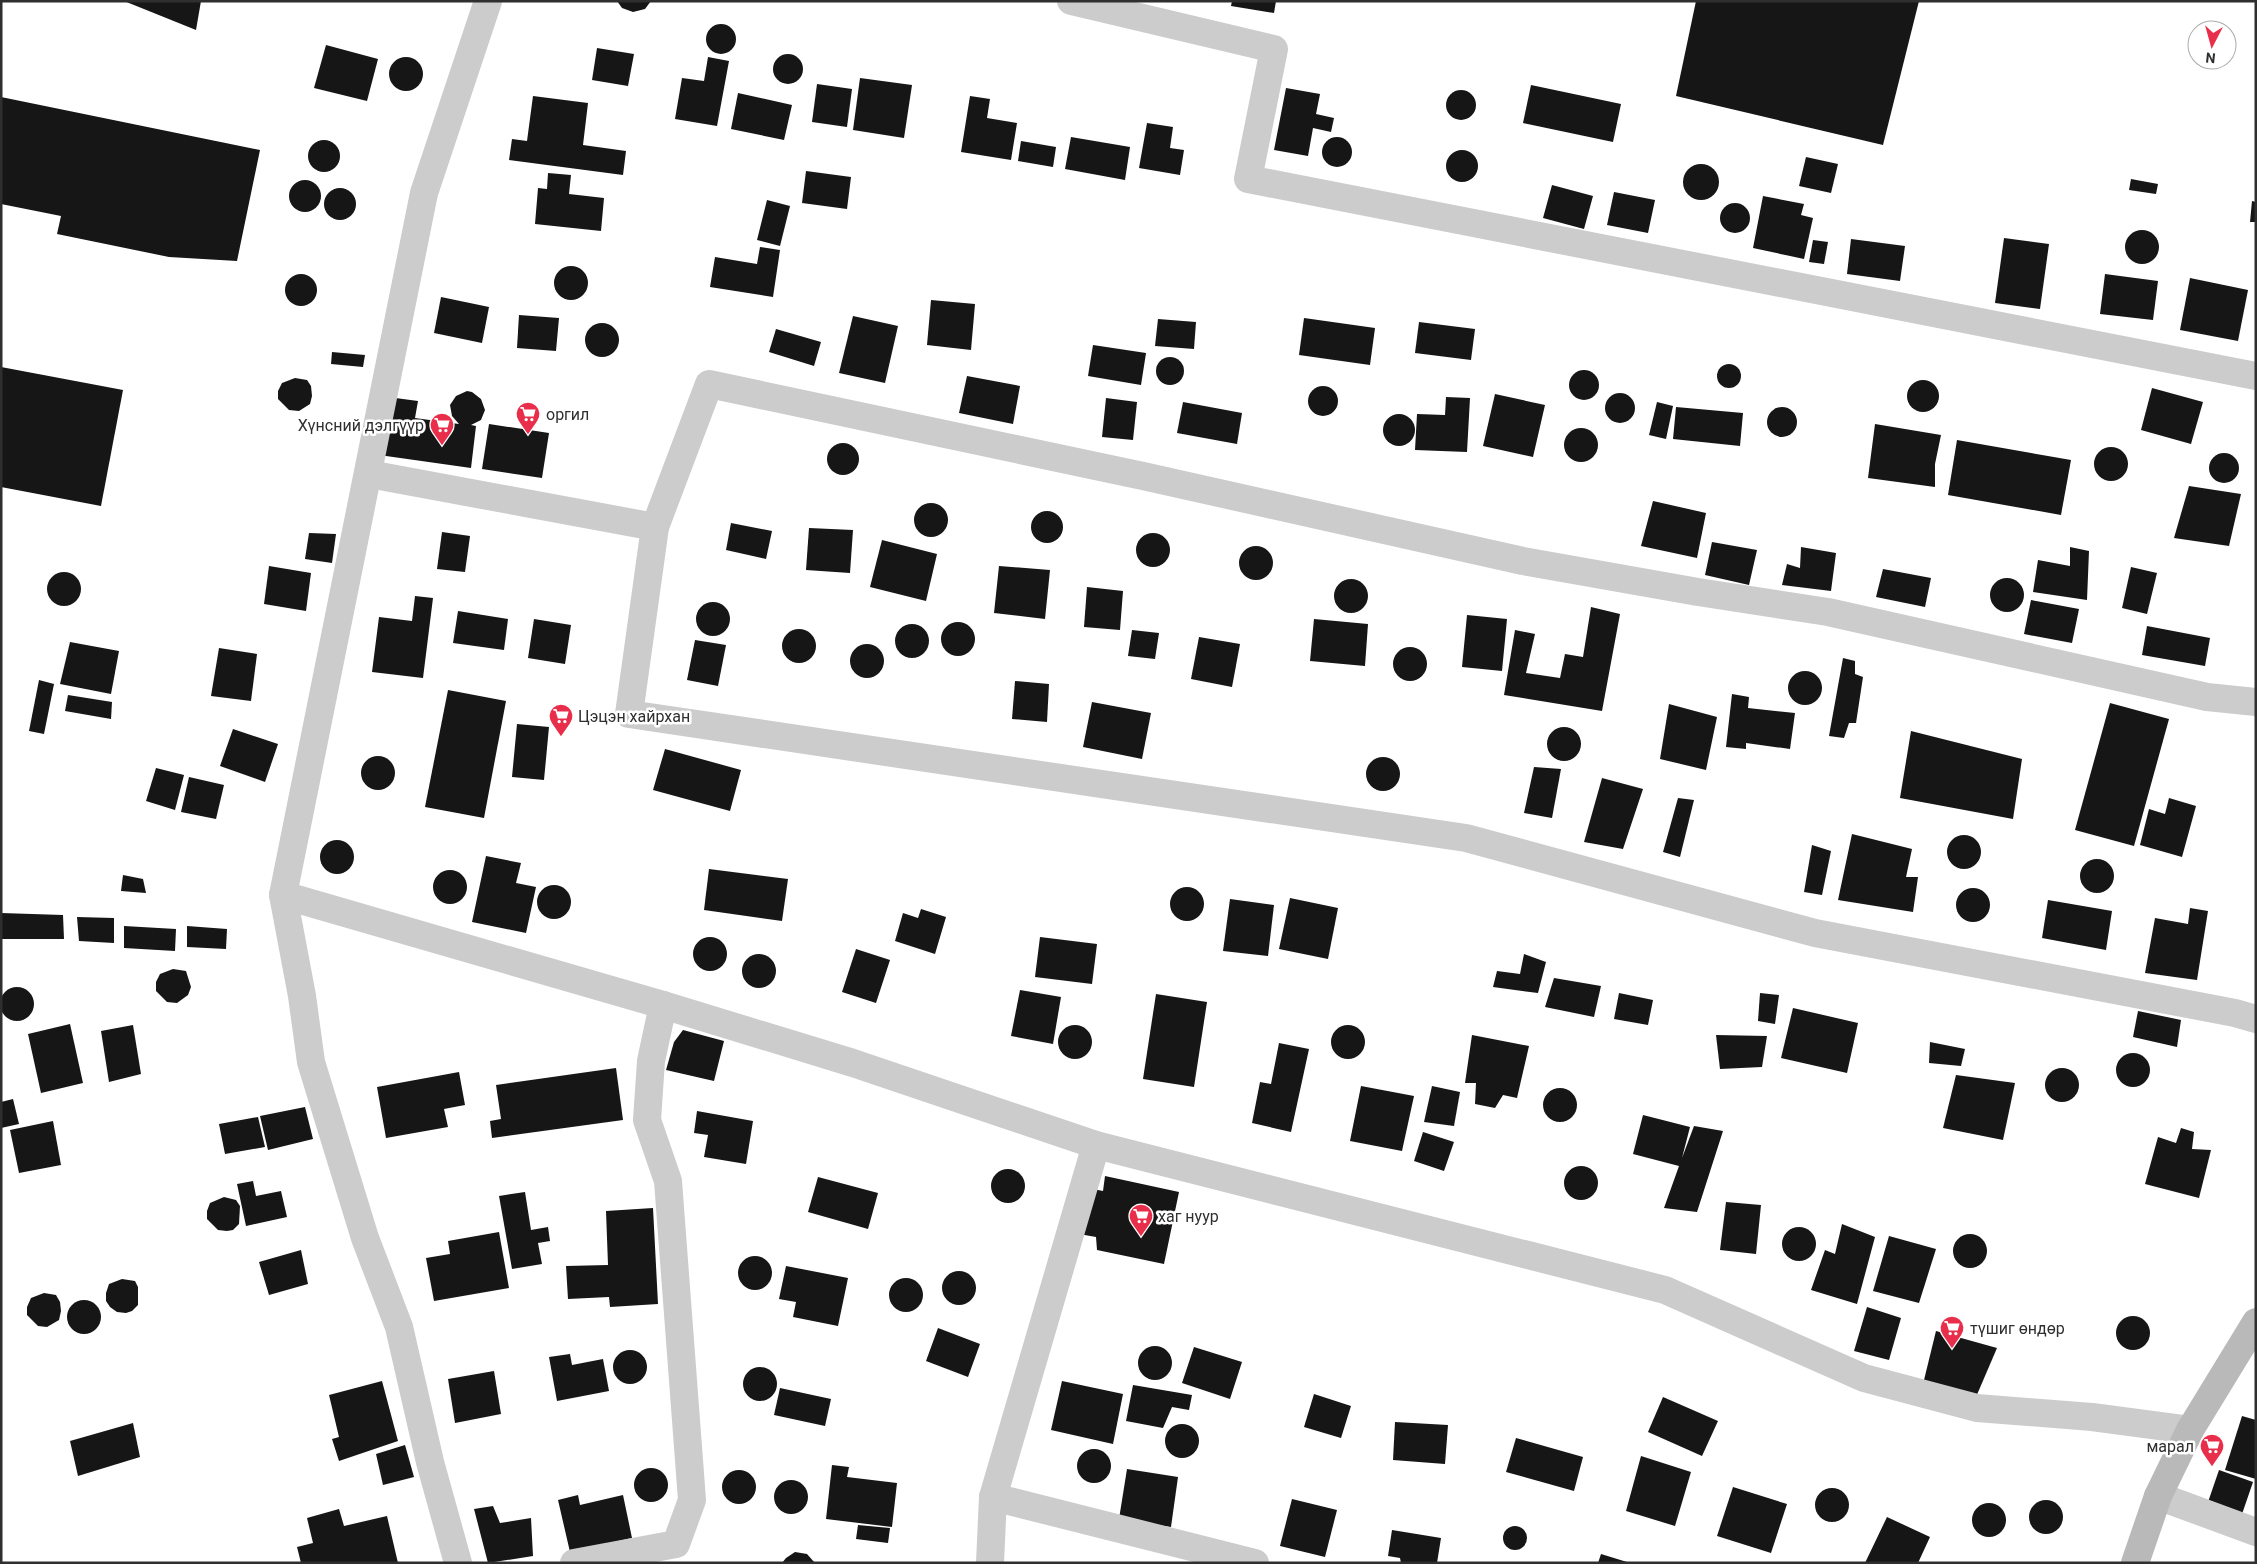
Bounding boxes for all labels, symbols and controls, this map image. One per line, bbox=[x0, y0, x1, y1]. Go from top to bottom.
north arrow bbox=[2187, 20, 2237, 70]
text: N bbox=[2205, 49, 2216, 66]
supermarket icon: оргил bbox=[515, 401, 541, 435]
place label: оргил bbox=[546, 405, 589, 424]
supermarket icon: Хүнсний дэлгүүр bbox=[429, 412, 455, 446]
place label: Хүнсний дэлгүүр bbox=[298, 416, 424, 435]
supermarket icon: Цэцэн хайрхан bbox=[548, 703, 574, 737]
place label: Цэцэн хайрхан bbox=[578, 707, 690, 726]
supermarket icon: хаг нуур bbox=[1128, 1203, 1154, 1237]
place label: хаг нуур bbox=[1158, 1207, 1219, 1226]
supermarket icon: түшиг өндөр bbox=[1939, 1315, 1965, 1349]
place label: түшиг өндөр bbox=[1970, 1319, 2065, 1338]
supermarket icon: марал bbox=[2199, 1433, 2225, 1467]
place label: марал bbox=[2146, 1437, 2194, 1456]

